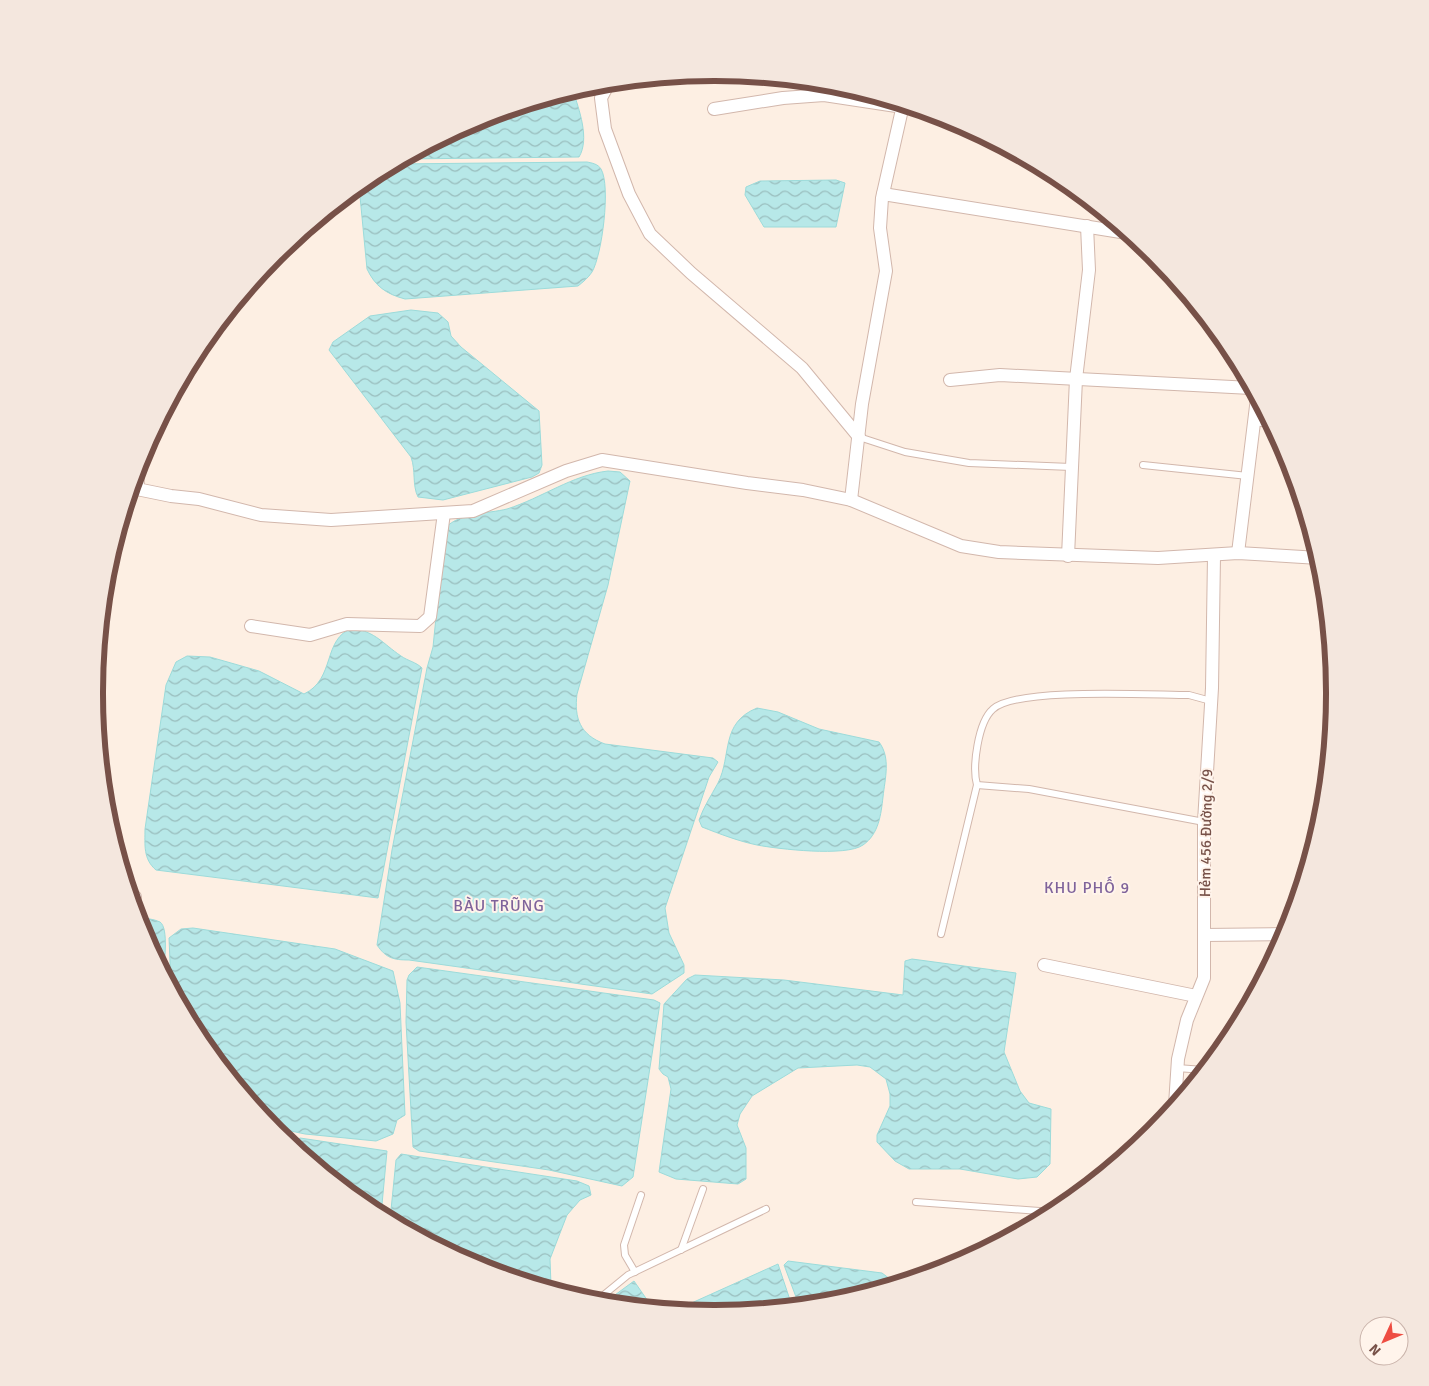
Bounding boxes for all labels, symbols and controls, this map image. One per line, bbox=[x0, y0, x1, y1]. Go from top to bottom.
street label: Hẻm 456 Đường 2/9 bbox=[1196, 769, 1216, 897]
district label: KHU PHỐ 9 bbox=[1044, 876, 1130, 898]
district label: BÀU TRŨNG bbox=[453, 896, 545, 916]
north arrow bbox=[1359, 1316, 1409, 1366]
text: N bbox=[1366, 1340, 1385, 1359]

